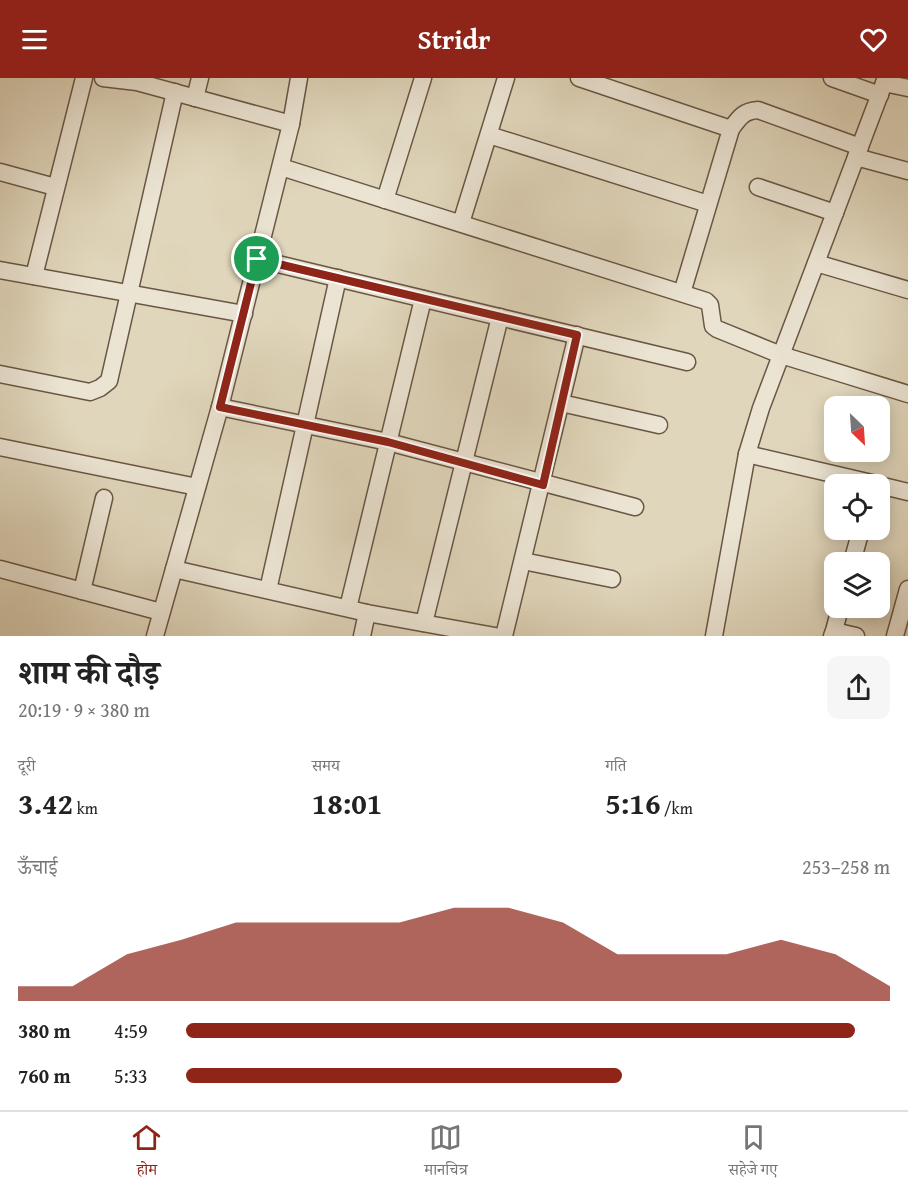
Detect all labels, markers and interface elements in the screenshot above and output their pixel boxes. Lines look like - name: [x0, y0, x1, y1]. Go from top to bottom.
- text: Stridr: [417, 19, 491, 59]
- icon: menu: [18, 23, 51, 56]
- icon: heart: [857, 23, 890, 56]
- pin: [231, 233, 282, 284]
- icon: arrive: [240, 242, 273, 275]
- north arrow: [824, 396, 890, 462]
- map controls: [824, 396, 890, 618]
- button: locate: [824, 474, 890, 540]
- button: layers: [824, 552, 890, 618]
- text: शाम की दौड़: [18, 648, 160, 696]
- button: share: [827, 656, 890, 719]
- text: 20:19 · 9 × 380 m: [18, 695, 150, 724]
- text: दूरी: [18, 753, 35, 777]
- text: समय: [312, 753, 340, 777]
- text: गति: [605, 753, 626, 777]
- text: 3.42: [18, 781, 73, 825]
- text: 18:01: [312, 781, 382, 825]
- text: 5:16: [605, 781, 660, 825]
- text: km: [73, 796, 98, 820]
- text: /km: [660, 796, 693, 820]
- text: ऊँचाई: [18, 852, 57, 881]
- text: 253–258 m: [802, 852, 890, 881]
- text: 380 m: [18, 1016, 71, 1045]
- text: 4:59: [114, 1016, 148, 1045]
- text: 760 m: [18, 1061, 71, 1090]
- text: 5:33: [114, 1061, 148, 1090]
- tab: होम: [130, 1121, 163, 1185]
- tab: मानचित्र: [424, 1121, 468, 1185]
- tab: सहेजे गए: [729, 1121, 778, 1185]

